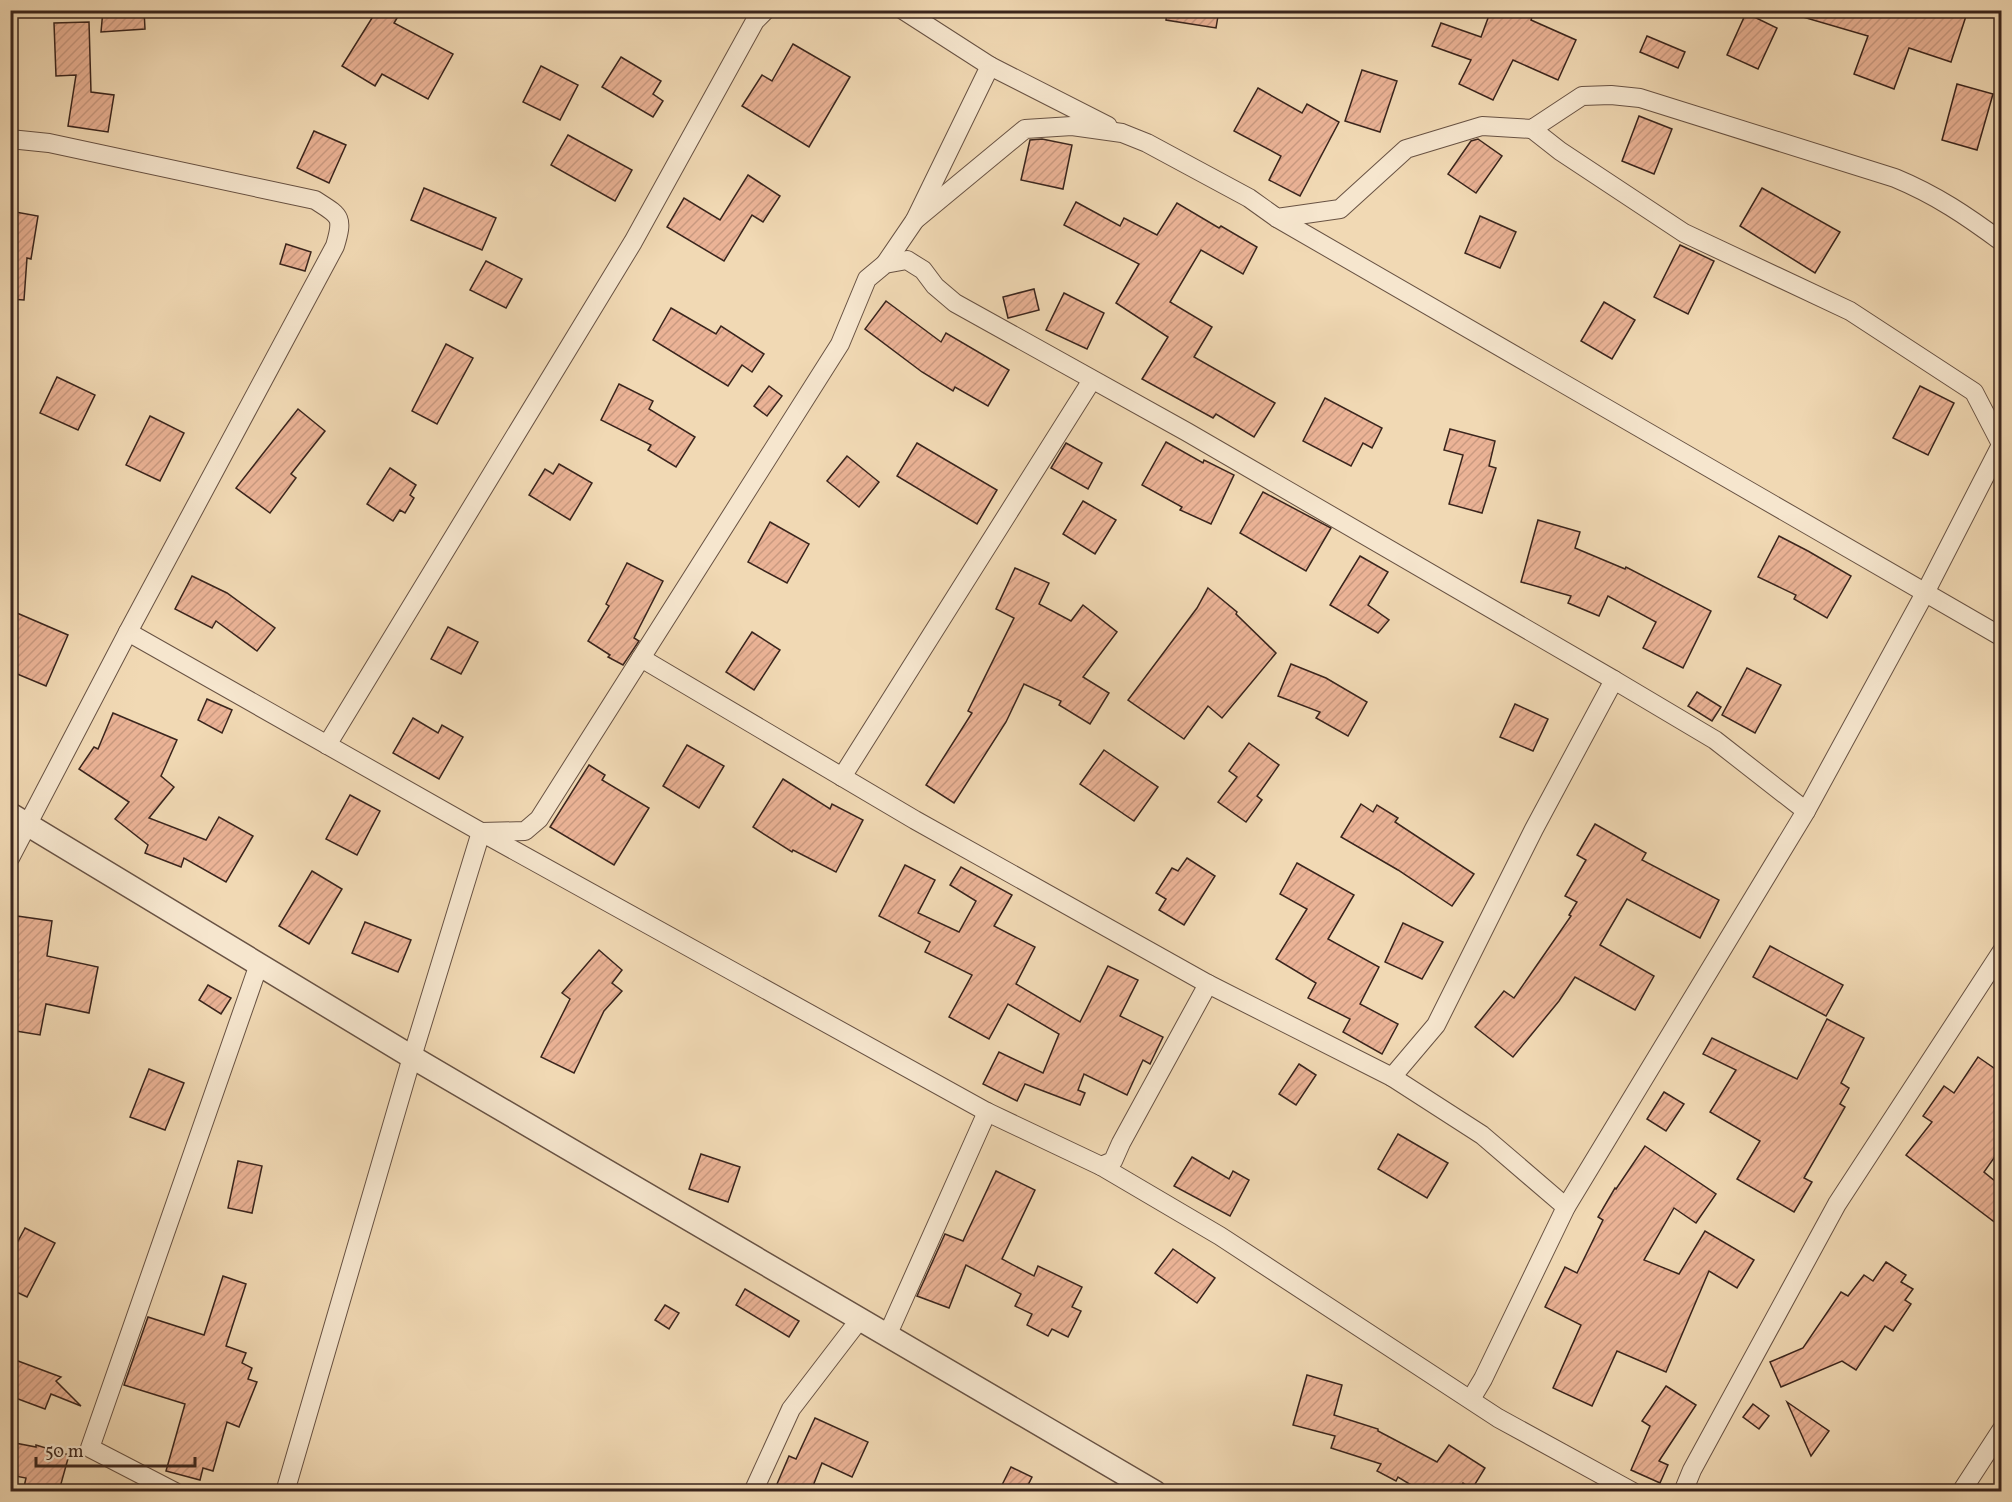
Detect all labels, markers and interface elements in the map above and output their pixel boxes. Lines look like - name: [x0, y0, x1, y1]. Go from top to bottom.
- scale bar: [36, 1430, 195, 1468]
- text: 50 m: [45, 1440, 84, 1465]

